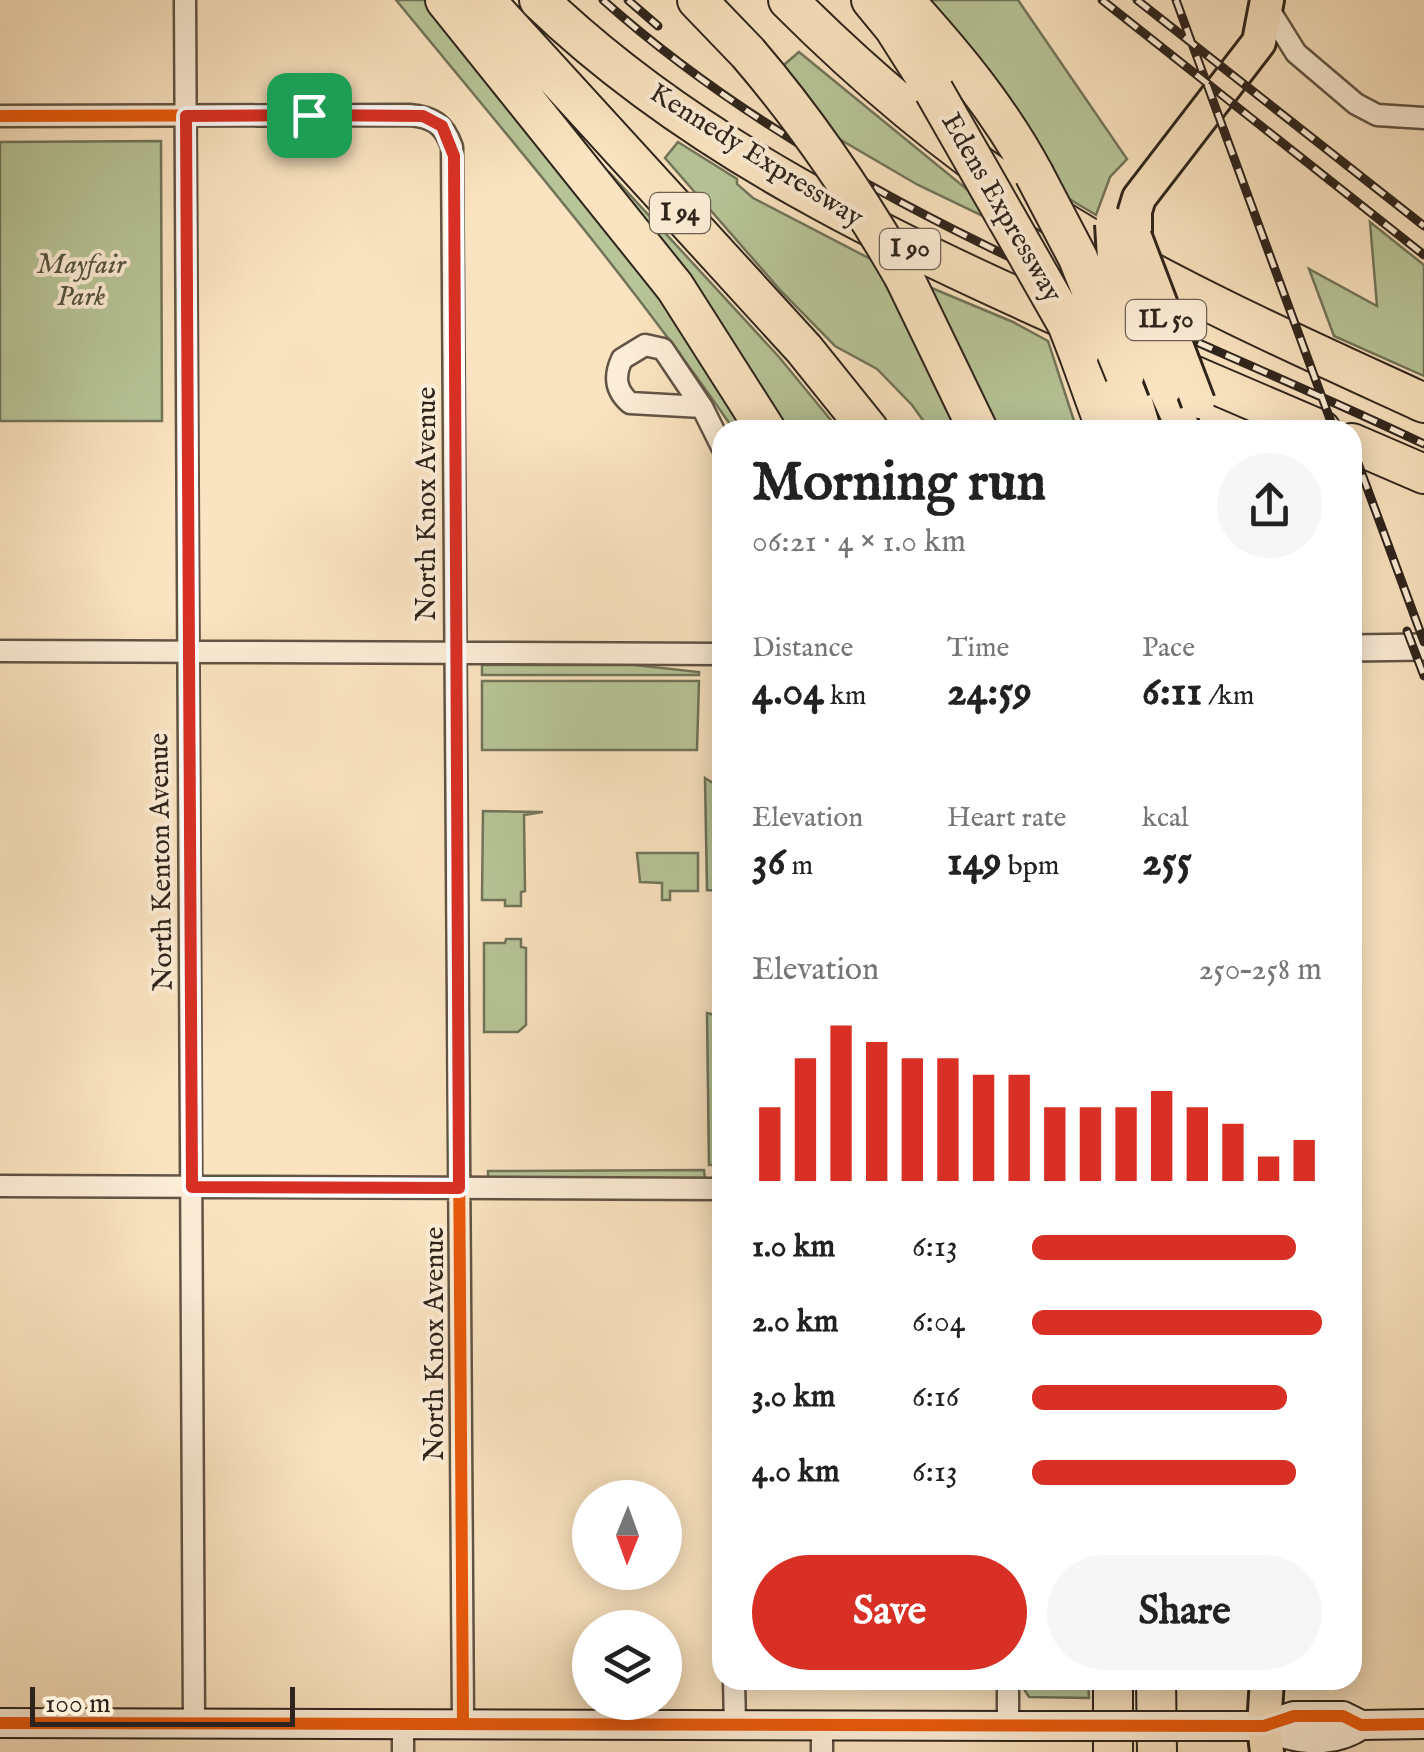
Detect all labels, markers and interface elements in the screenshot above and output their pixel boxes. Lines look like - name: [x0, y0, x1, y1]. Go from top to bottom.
- pin: [267, 73, 352, 158]
- street label: Kennedy Expressway: [643, 76, 870, 236]
- icon: arrive: [282, 88, 337, 143]
- street label: Edens Expressway: [933, 107, 1070, 309]
- road number: I 94: [650, 193, 710, 233]
- road number: I 90: [880, 229, 940, 269]
- park label: Mayfair Park: [36, 248, 127, 315]
- road number: IL 50: [1126, 300, 1206, 340]
- street label: North Knox Avenue: [410, 387, 445, 621]
- text: Morning run: [752, 449, 1046, 519]
- button: share: [1217, 453, 1322, 558]
- text: 06:21 · 4 × 1.0 km: [752, 522, 966, 563]
- text: Distance: [752, 631, 853, 666]
- text: Time: [947, 631, 1009, 666]
- text: Pace: [1142, 631, 1195, 666]
- text: 4.04: [752, 666, 824, 719]
- text: 24:59: [947, 666, 1032, 719]
- text: 6:11: [1142, 666, 1202, 719]
- text: km: [824, 679, 867, 714]
- text: /km: [1202, 679, 1254, 714]
- street label: North Kenton Avenue: [142, 732, 182, 991]
- text: Elevation: [752, 801, 863, 836]
- text: Heart rate: [947, 801, 1066, 836]
- text: kcal: [1142, 801, 1189, 836]
- text: 36: [752, 836, 785, 889]
- text: 149: [947, 836, 1002, 889]
- text: 255: [1142, 836, 1192, 889]
- text: m: [785, 849, 813, 884]
- text: bpm: [1002, 849, 1059, 884]
- text: Elevation: [752, 950, 879, 991]
- text: 250–258 m: [1198, 950, 1322, 991]
- street label: North Knox Avenue: [418, 1227, 453, 1461]
- text: 1.0 km: [752, 1227, 835, 1268]
- text: 6:13: [912, 1227, 958, 1268]
- text: 2.0 km: [752, 1302, 838, 1343]
- text: 6:04: [912, 1302, 965, 1343]
- text: 3.0 km: [752, 1377, 835, 1418]
- text: 6:16: [912, 1377, 959, 1418]
- text: 4.0 km: [752, 1452, 840, 1493]
- text: 6:13: [912, 1452, 958, 1493]
- north arrow: [572, 1480, 682, 1590]
- map controls: [572, 1480, 682, 1720]
- button: Save: [752, 1555, 1027, 1670]
- button: Share: [1047, 1555, 1322, 1670]
- button: layers: [572, 1610, 682, 1720]
- scale bar: [30, 1682, 295, 1726]
- text: 100 m: [45, 1687, 111, 1722]

